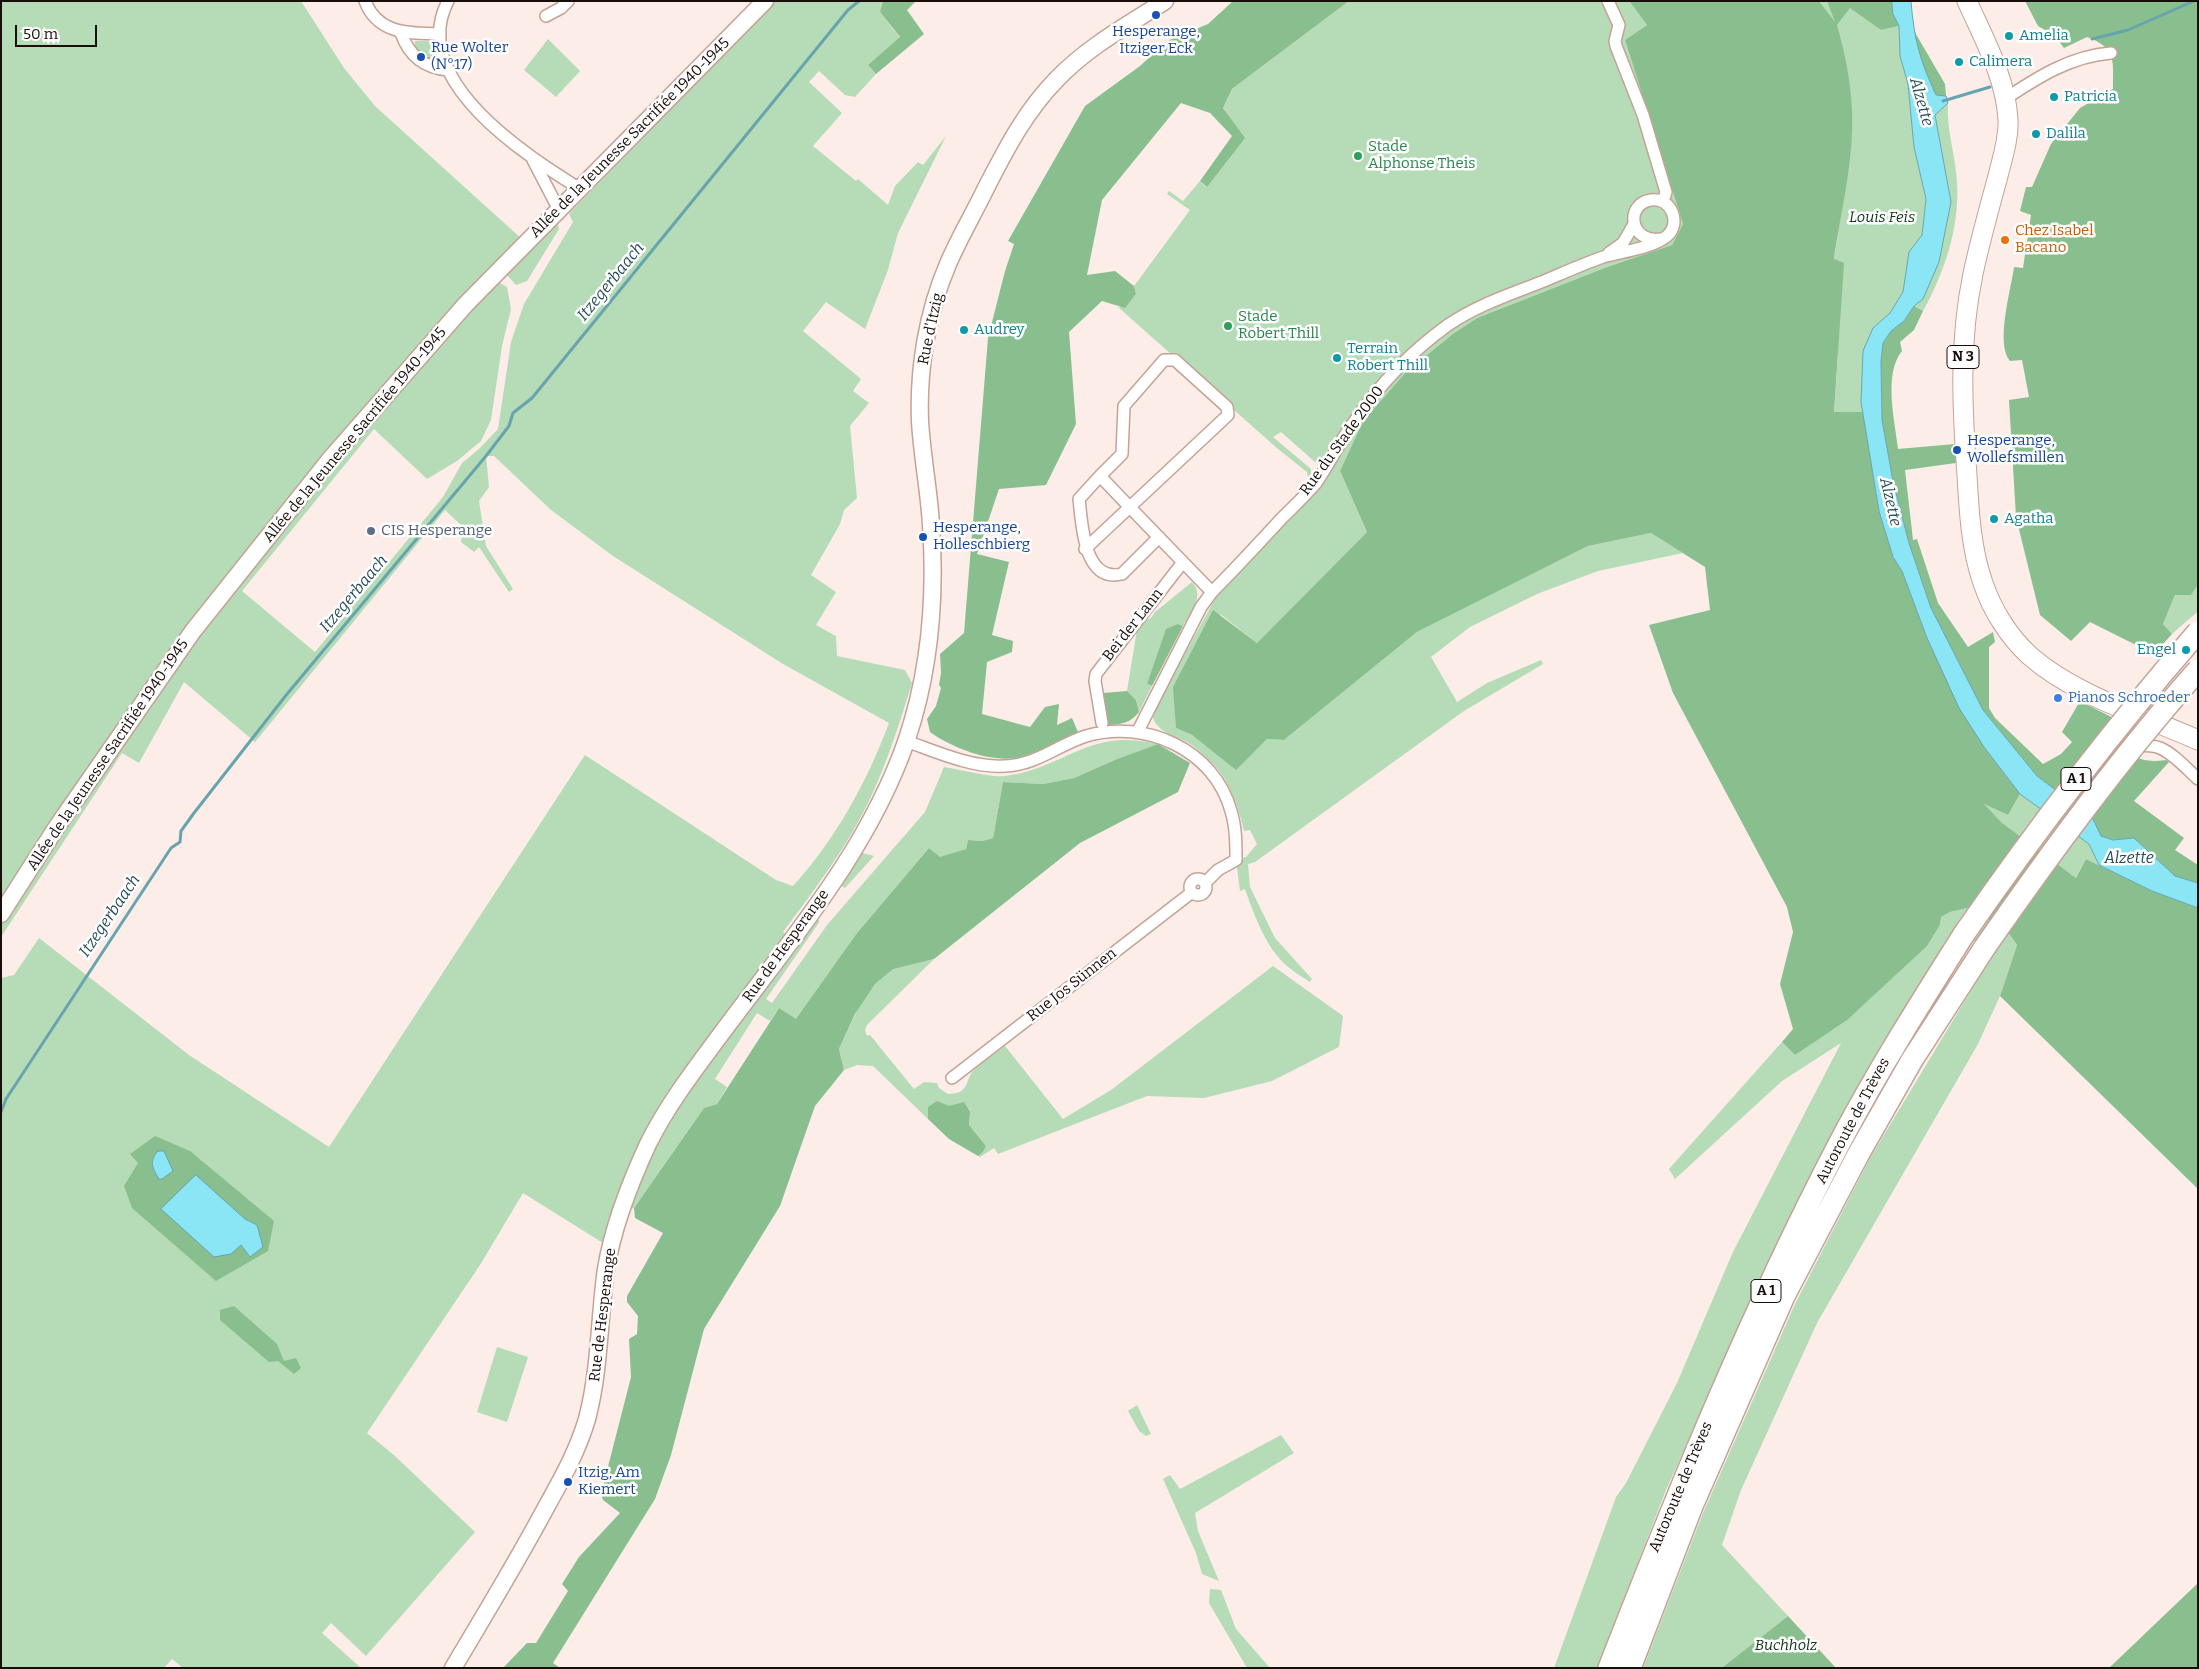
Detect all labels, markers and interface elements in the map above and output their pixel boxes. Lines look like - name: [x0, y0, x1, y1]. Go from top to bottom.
- marker: Hesperange, Itziger Eck: [1150, 9, 1162, 21]
- scale bar: [18, 15, 100, 47]
- place label: Hesperange, Itziger Eck: [1112, 23, 1200, 58]
- text: 50 m: [23, 25, 58, 43]
- place label: Amelia: [2019, 27, 2069, 45]
- marker: Amelia: [2003, 30, 2015, 42]
- street label: Allée de la Jeunesse Sacrifiée 1940-1945: [526, 34, 734, 242]
- place label: Rue Wolter (N°17): [431, 39, 508, 74]
- marker: Rue Wolter (N°17): [415, 51, 427, 63]
- place label: Calimera: [1969, 53, 2032, 71]
- marker: Calimera: [1953, 56, 1965, 68]
- water label: Alzette: [1905, 76, 1937, 128]
- place label: Patricia: [2064, 88, 2117, 106]
- marker: Patricia: [2048, 91, 2060, 103]
- place label: Dalila: [2046, 125, 2086, 143]
- marker: Dalila: [2030, 128, 2042, 140]
- place label: Stade Alphonse Theis: [1368, 138, 1475, 173]
- marker: Stade Alphonse Theis: [1352, 150, 1364, 162]
- park label: Louis Feis: [1849, 209, 1915, 227]
- place label: Chez Isabel Bacano: [2015, 222, 2094, 257]
- marker: Chez Isabel Bacano: [1999, 234, 2011, 246]
- water label: Itzegerbaach: [574, 239, 648, 325]
- street label: Rue d'Itzig: [915, 291, 947, 367]
- place label: Stade Robert Thill: [1238, 308, 1319, 343]
- marker: Stade Robert Thill: [1222, 320, 1234, 332]
- place label: Audrey: [974, 321, 1024, 339]
- street label: Allée de la Jeunesse Sacrifiée 1940-1945: [260, 324, 450, 546]
- marker: Audrey: [958, 324, 970, 336]
- place label: Terrain Robert Thill: [1347, 340, 1428, 375]
- road number: N 3: [1947, 346, 1979, 368]
- marker: Terrain Robert Thill: [1331, 352, 1343, 364]
- street label: Rue du Stade 2000: [1296, 383, 1388, 499]
- place label: Hesperange, Wollefsmillen: [1967, 432, 2064, 467]
- marker: Hesperange, Wollefsmillen: [1951, 444, 1963, 456]
- water label: Alzette: [1875, 476, 1905, 528]
- place label: Agatha: [2004, 510, 2053, 528]
- marker: Agatha: [1988, 513, 2000, 525]
- place label: Hesperange, Holleschbierg: [933, 519, 1030, 554]
- place label: CIS Hesperange: [381, 522, 492, 540]
- marker: CIS Hesperange: [365, 525, 377, 537]
- marker: Hesperange, Holleschbierg: [917, 531, 929, 543]
- water label: Itzegerbaach: [316, 551, 392, 637]
- street label: Bei der Lann: [1099, 585, 1167, 665]
- street label: Allée de la Jeunesse Sacrifiée 1940-1945: [24, 636, 192, 874]
- place label: Engel: [2137, 641, 2176, 659]
- marker: Engel: [2180, 644, 2192, 656]
- place label: Pianos Schroeder: [2068, 689, 2190, 707]
- marker: Pianos Schroeder: [2052, 692, 2064, 704]
- road number: A 1: [2061, 768, 2091, 791]
- water label: Alzette: [2104, 849, 2154, 869]
- water label: Itzegerbaach: [75, 871, 145, 961]
- street label: Rue de Hesperange: [739, 886, 833, 1006]
- street label: Rue Jos Sünnen: [1024, 945, 1120, 1025]
- street label: Autoroute de Trèves: [1812, 1055, 1894, 1187]
- street label: Rue de Hesperange: [586, 1247, 620, 1383]
- road number: A 1: [1751, 1280, 1781, 1302]
- street label: Autoroute de Trèves: [1645, 1419, 1717, 1555]
- place label: Itzig, Am Kiemert: [578, 1464, 640, 1499]
- marker: Itzig, Am Kiemert: [562, 1476, 574, 1488]
- park label: Buchholz: [1755, 1637, 1817, 1655]

